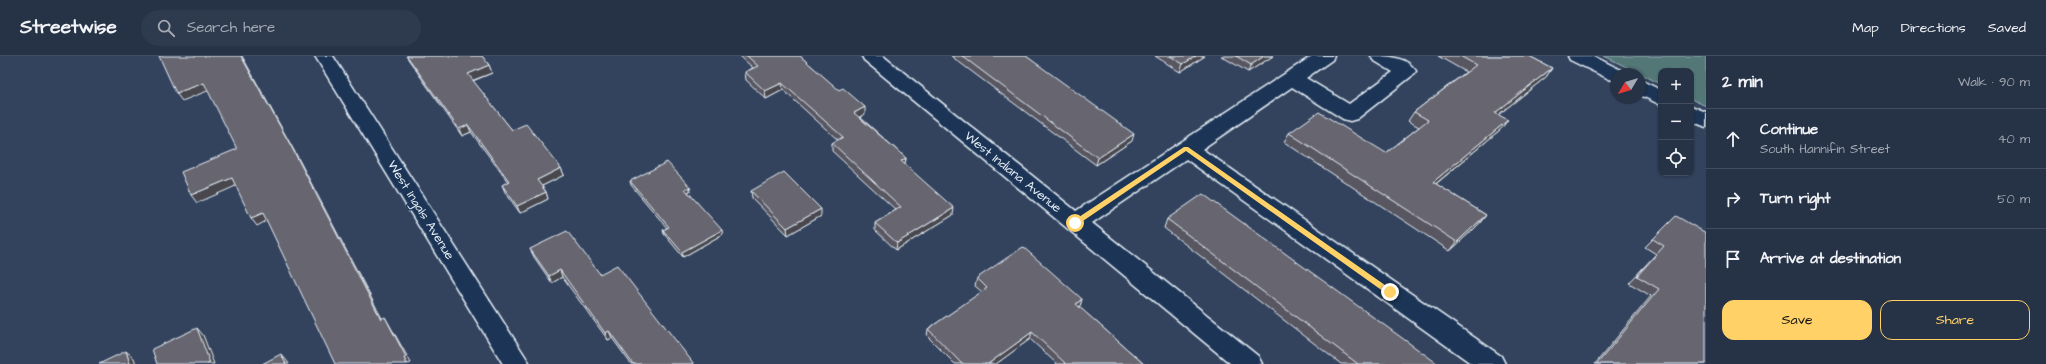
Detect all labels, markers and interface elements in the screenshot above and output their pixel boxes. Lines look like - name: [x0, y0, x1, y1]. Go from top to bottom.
- search box: [141, 10, 421, 46]
- text: Streetwise: [20, 14, 117, 41]
- icon: search: [155, 17, 177, 39]
- text: Search here: [187, 17, 275, 38]
- text: Map: [1852, 18, 1879, 38]
- text: Directions: [1901, 18, 1966, 38]
- text: Saved: [1988, 18, 2026, 38]
- north arrow: [1610, 68, 1646, 104]
- map controls: [1658, 68, 1694, 176]
- button: +: [1658, 68, 1694, 104]
- text: 2 min: [1722, 70, 1763, 94]
- text: Walk · 90 m: [1958, 73, 2030, 91]
- button: −: [1658, 104, 1694, 140]
- text: Continue: [1760, 119, 1818, 140]
- street label: West Indiana Avenue: [961, 127, 1065, 217]
- icon: ahead: [1722, 128, 1744, 150]
- text: 40 m: [1998, 130, 2030, 148]
- button: locate: [1658, 140, 1694, 176]
- text: South Hannifin Street: [1760, 140, 1890, 158]
- street label: West Ingals Avenue: [382, 157, 459, 264]
- icon: right: [1722, 188, 1744, 210]
- text: Turn right: [1760, 188, 1831, 209]
- text: 50 m: [1997, 190, 2030, 208]
- route start: [1066, 214, 1084, 232]
- icon: arrive: [1722, 248, 1744, 270]
- text: Arrive at destination: [1760, 248, 1901, 269]
- route end: [1381, 283, 1399, 301]
- button: Save: [1722, 300, 1872, 340]
- button: Share: [1880, 300, 2030, 340]

